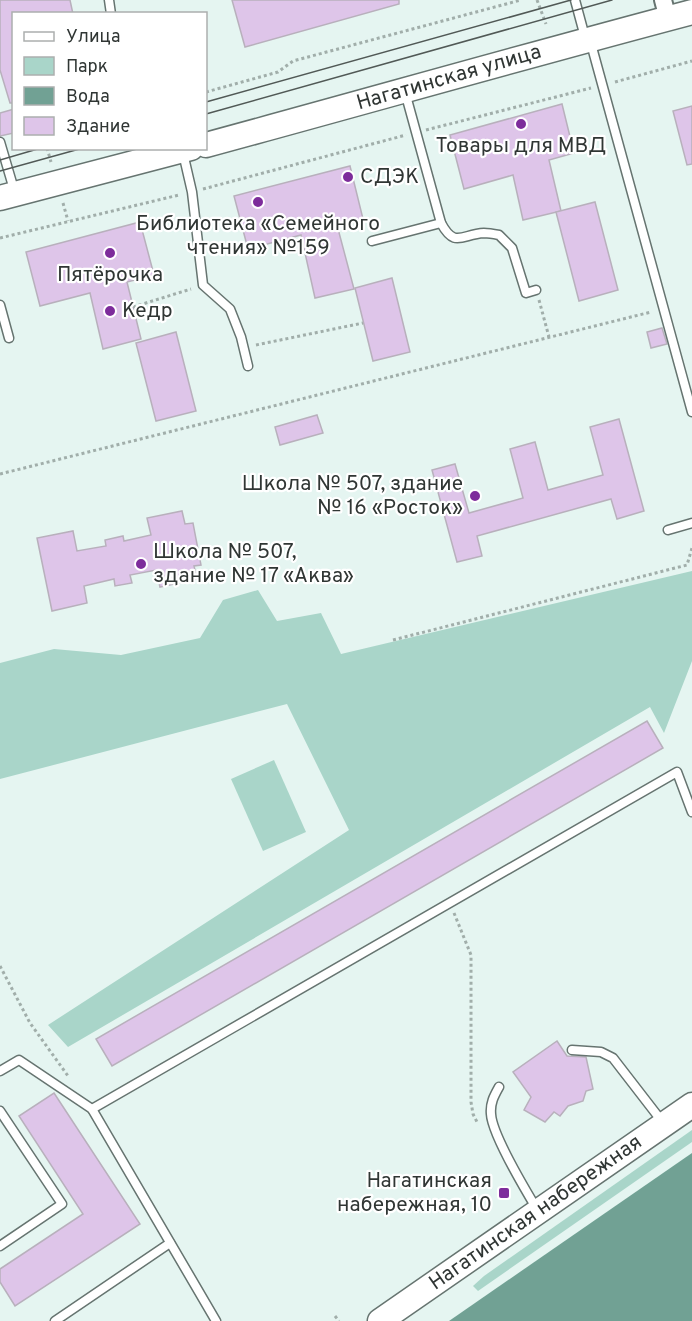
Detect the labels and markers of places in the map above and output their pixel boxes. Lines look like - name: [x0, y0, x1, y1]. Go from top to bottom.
- marker: Товары для МВД: [514, 117, 528, 131]
- place label: Товары для МВД: [436, 133, 606, 160]
- place label: СДЭК: [360, 164, 419, 191]
- marker: СДЭК: [341, 170, 355, 184]
- marker: Библиотека «Семейного чтения» №159: [251, 195, 265, 209]
- place label: Библиотека «Семейного чтения» №159: [136, 211, 380, 262]
- marker: Пятёрочка: [103, 246, 117, 260]
- place label: Пятёрочка: [57, 262, 163, 289]
- place label: Кедр: [122, 298, 173, 325]
- marker: Кедр: [103, 304, 117, 318]
- place label: Школа № 507, здание № 16 «Росток»: [242, 471, 463, 522]
- marker: Школа № 507, здание № 16 «Росток»: [468, 489, 482, 503]
- place label: Школа № 507, здание № 17 «Аква»: [153, 539, 354, 590]
- marker: Школа № 507, здание № 17 «Аква»: [134, 557, 148, 571]
- place label: Нагатинская набережная, 10: [337, 1168, 492, 1219]
- marker: Нагатинская набережная, 10: [497, 1186, 511, 1200]

